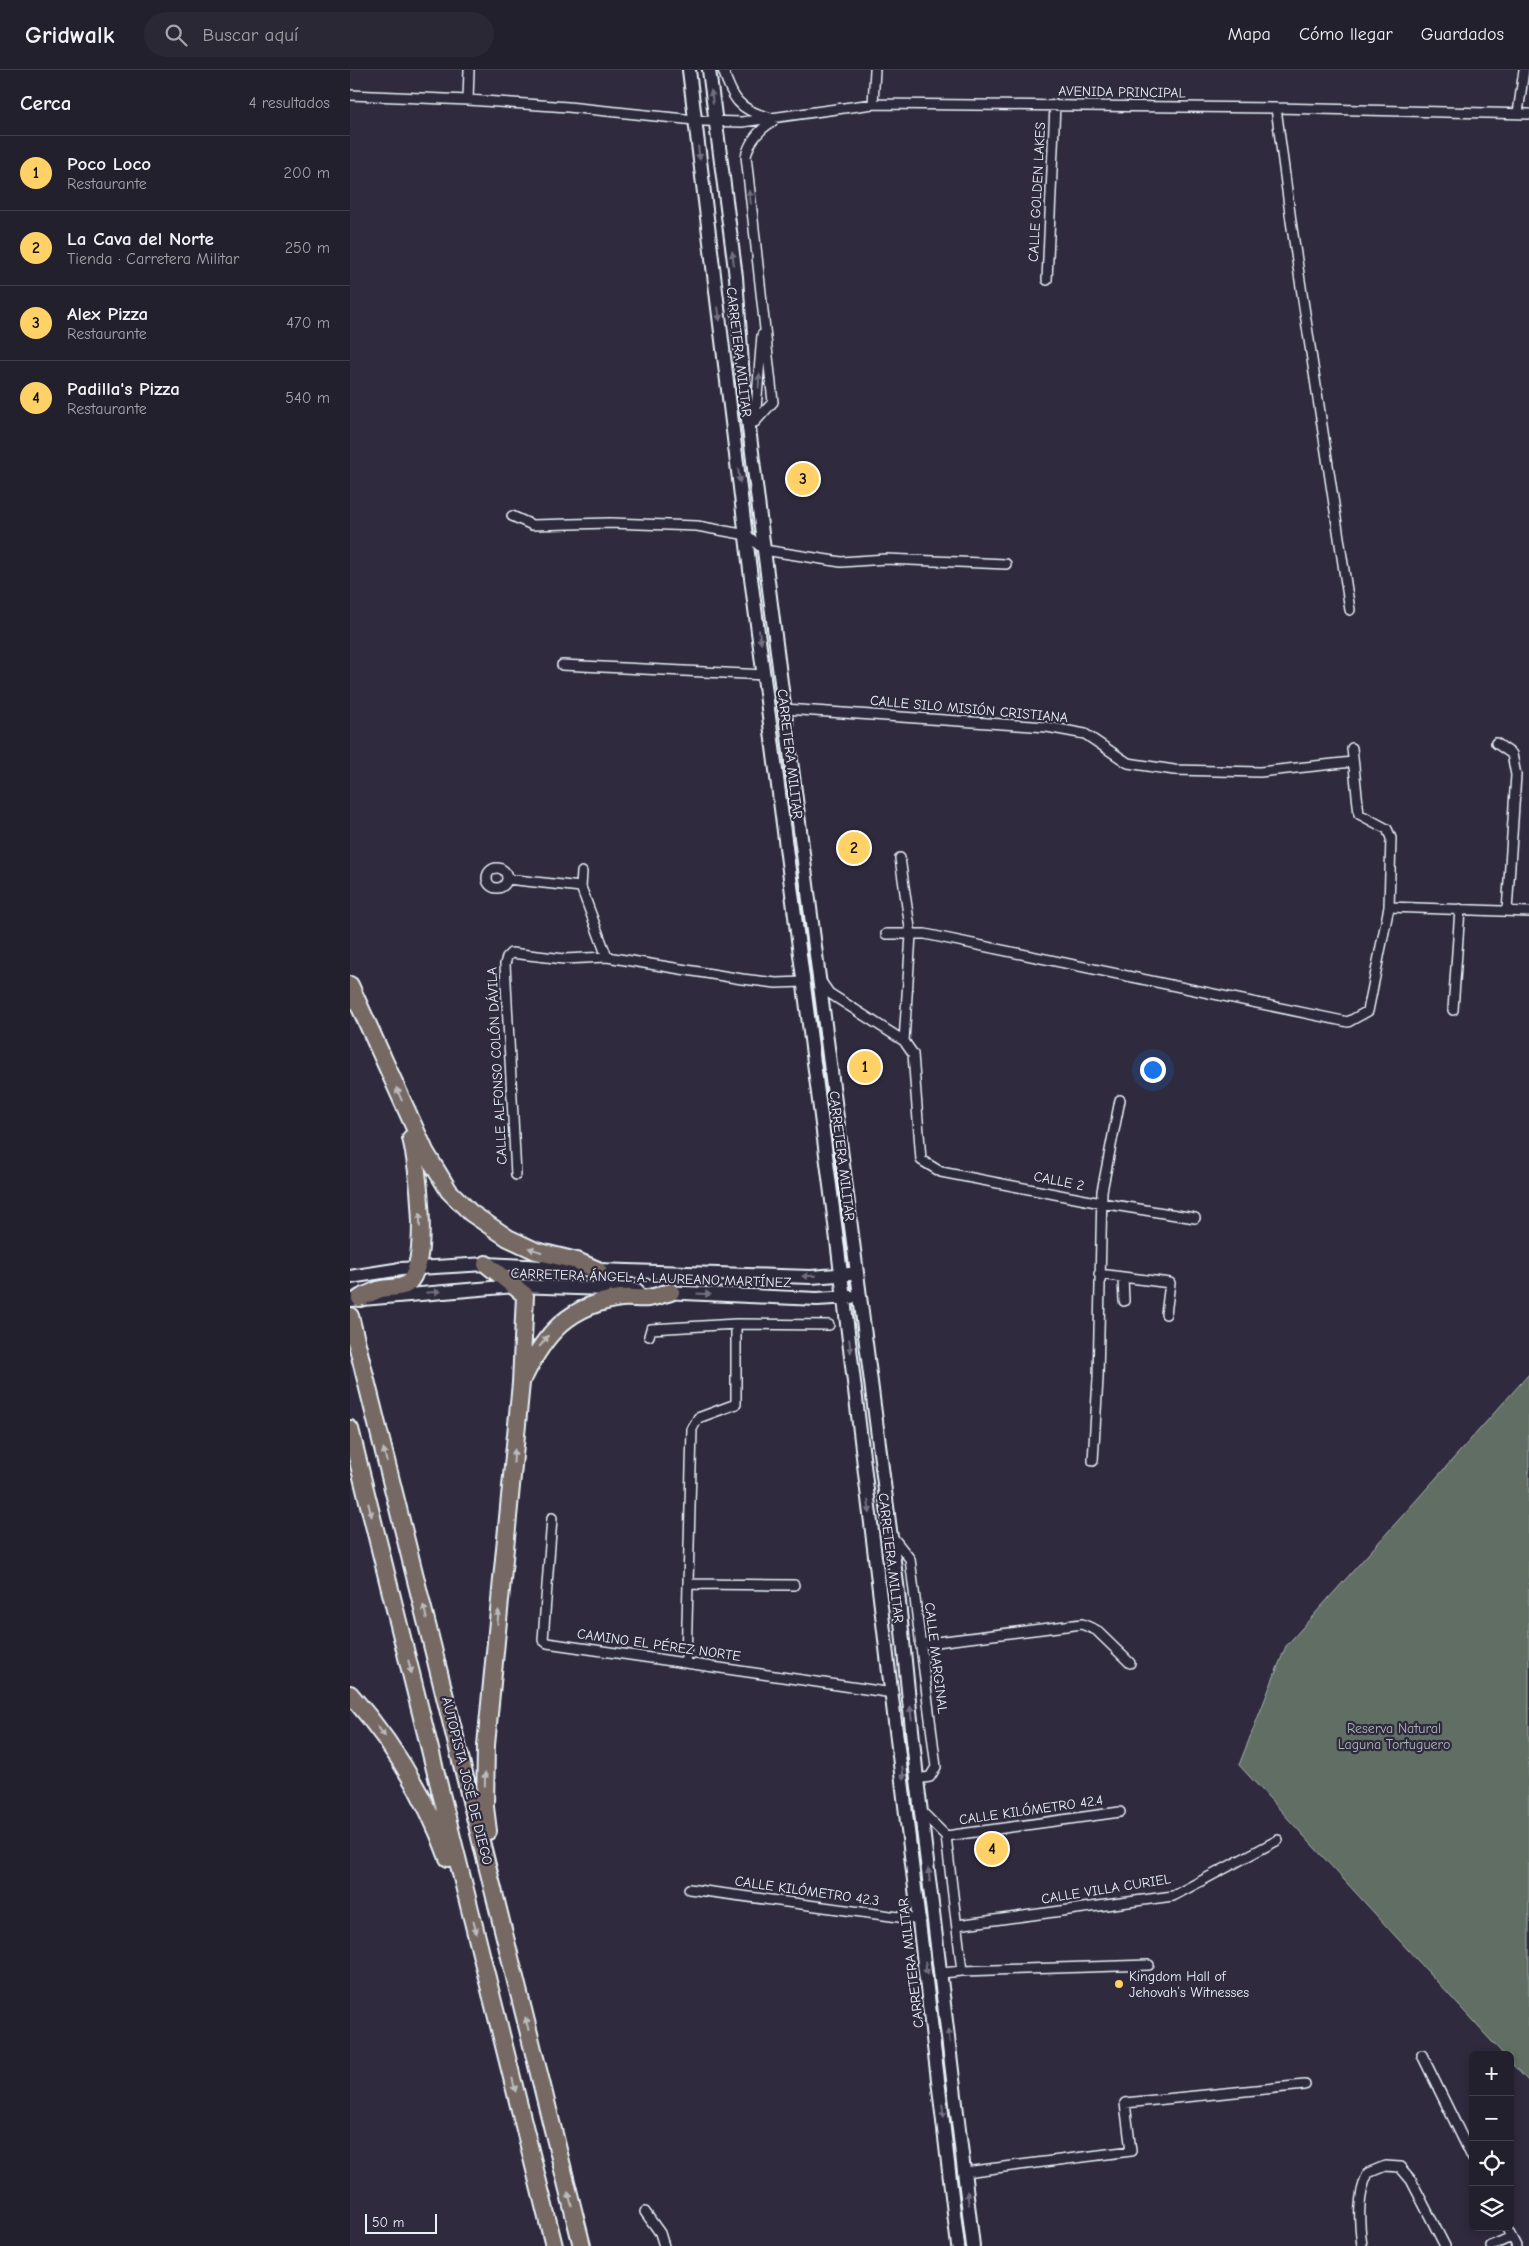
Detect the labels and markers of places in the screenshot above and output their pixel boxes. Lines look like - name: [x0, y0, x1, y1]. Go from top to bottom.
- pin: 3: [787, 460, 819, 498]
- pin: 2: [838, 829, 870, 867]
- pin: 1: [849, 1048, 881, 1086]
- pin: 4: [976, 1830, 1008, 1868]
- place label: Kingdom Hall of Jehovah’s Witnesses: [1129, 1968, 1249, 2001]
- marker: Kingdom Hall of Jehovah’s Witnesses: [1113, 1978, 1125, 1990]

